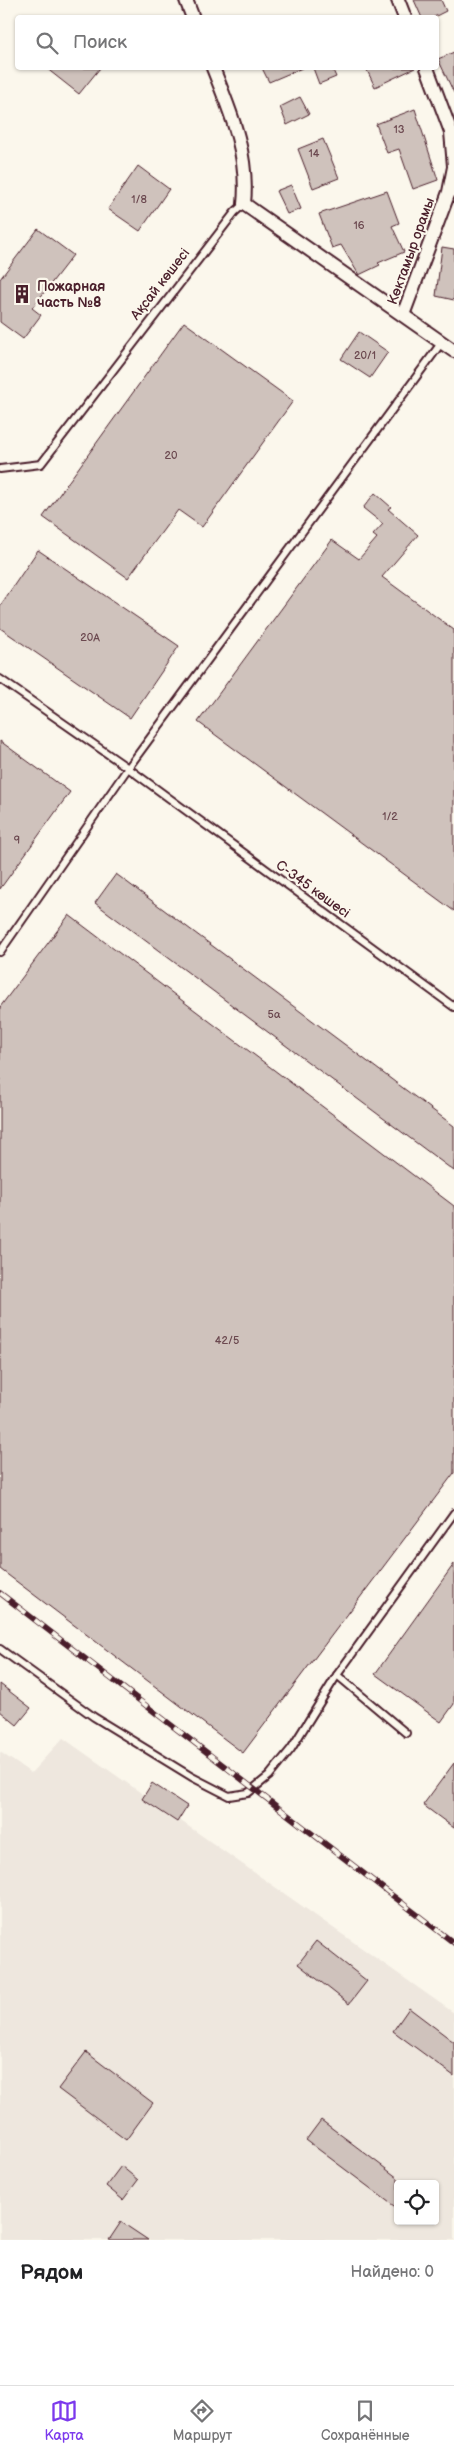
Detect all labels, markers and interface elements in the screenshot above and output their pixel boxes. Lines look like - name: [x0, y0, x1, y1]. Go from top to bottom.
- search box: [15, 15, 439, 70]
- icon: search: [33, 29, 61, 57]
- text: Поиск: [73, 31, 127, 54]
- house number: 13: [393, 123, 405, 136]
- house number: 14: [309, 147, 320, 160]
- house number: 1/8: [131, 193, 147, 206]
- street label: Көктамыр орамы: [384, 195, 438, 307]
- house number: 16: [354, 219, 365, 232]
- street label: Ақсай көшесі: [126, 245, 193, 324]
- place label: Пожарная часть №8: [37, 278, 105, 311]
- building icon: Пожарная часть №8: [11, 283, 33, 305]
- house number: 20/1: [354, 349, 376, 362]
- house number: 20: [165, 449, 178, 462]
- house number: 20А: [80, 631, 100, 644]
- house number: 1/2: [382, 810, 398, 823]
- house number: 9: [14, 834, 20, 847]
- street label: С-345 көшесі: [273, 856, 353, 922]
- house number: 5а: [268, 1008, 281, 1021]
- house number: 42/5: [215, 1334, 239, 1347]
- map controls: [394, 2180, 439, 2225]
- button: locate: [394, 2180, 439, 2225]
- text: Рядом: [20, 2260, 83, 2285]
- text: Найдено: 0: [351, 2263, 434, 2282]
- tab: Карта: [44, 2397, 84, 2444]
- tab: Маршрут: [173, 2397, 232, 2444]
- tab: Сохранённые: [321, 2397, 410, 2444]

